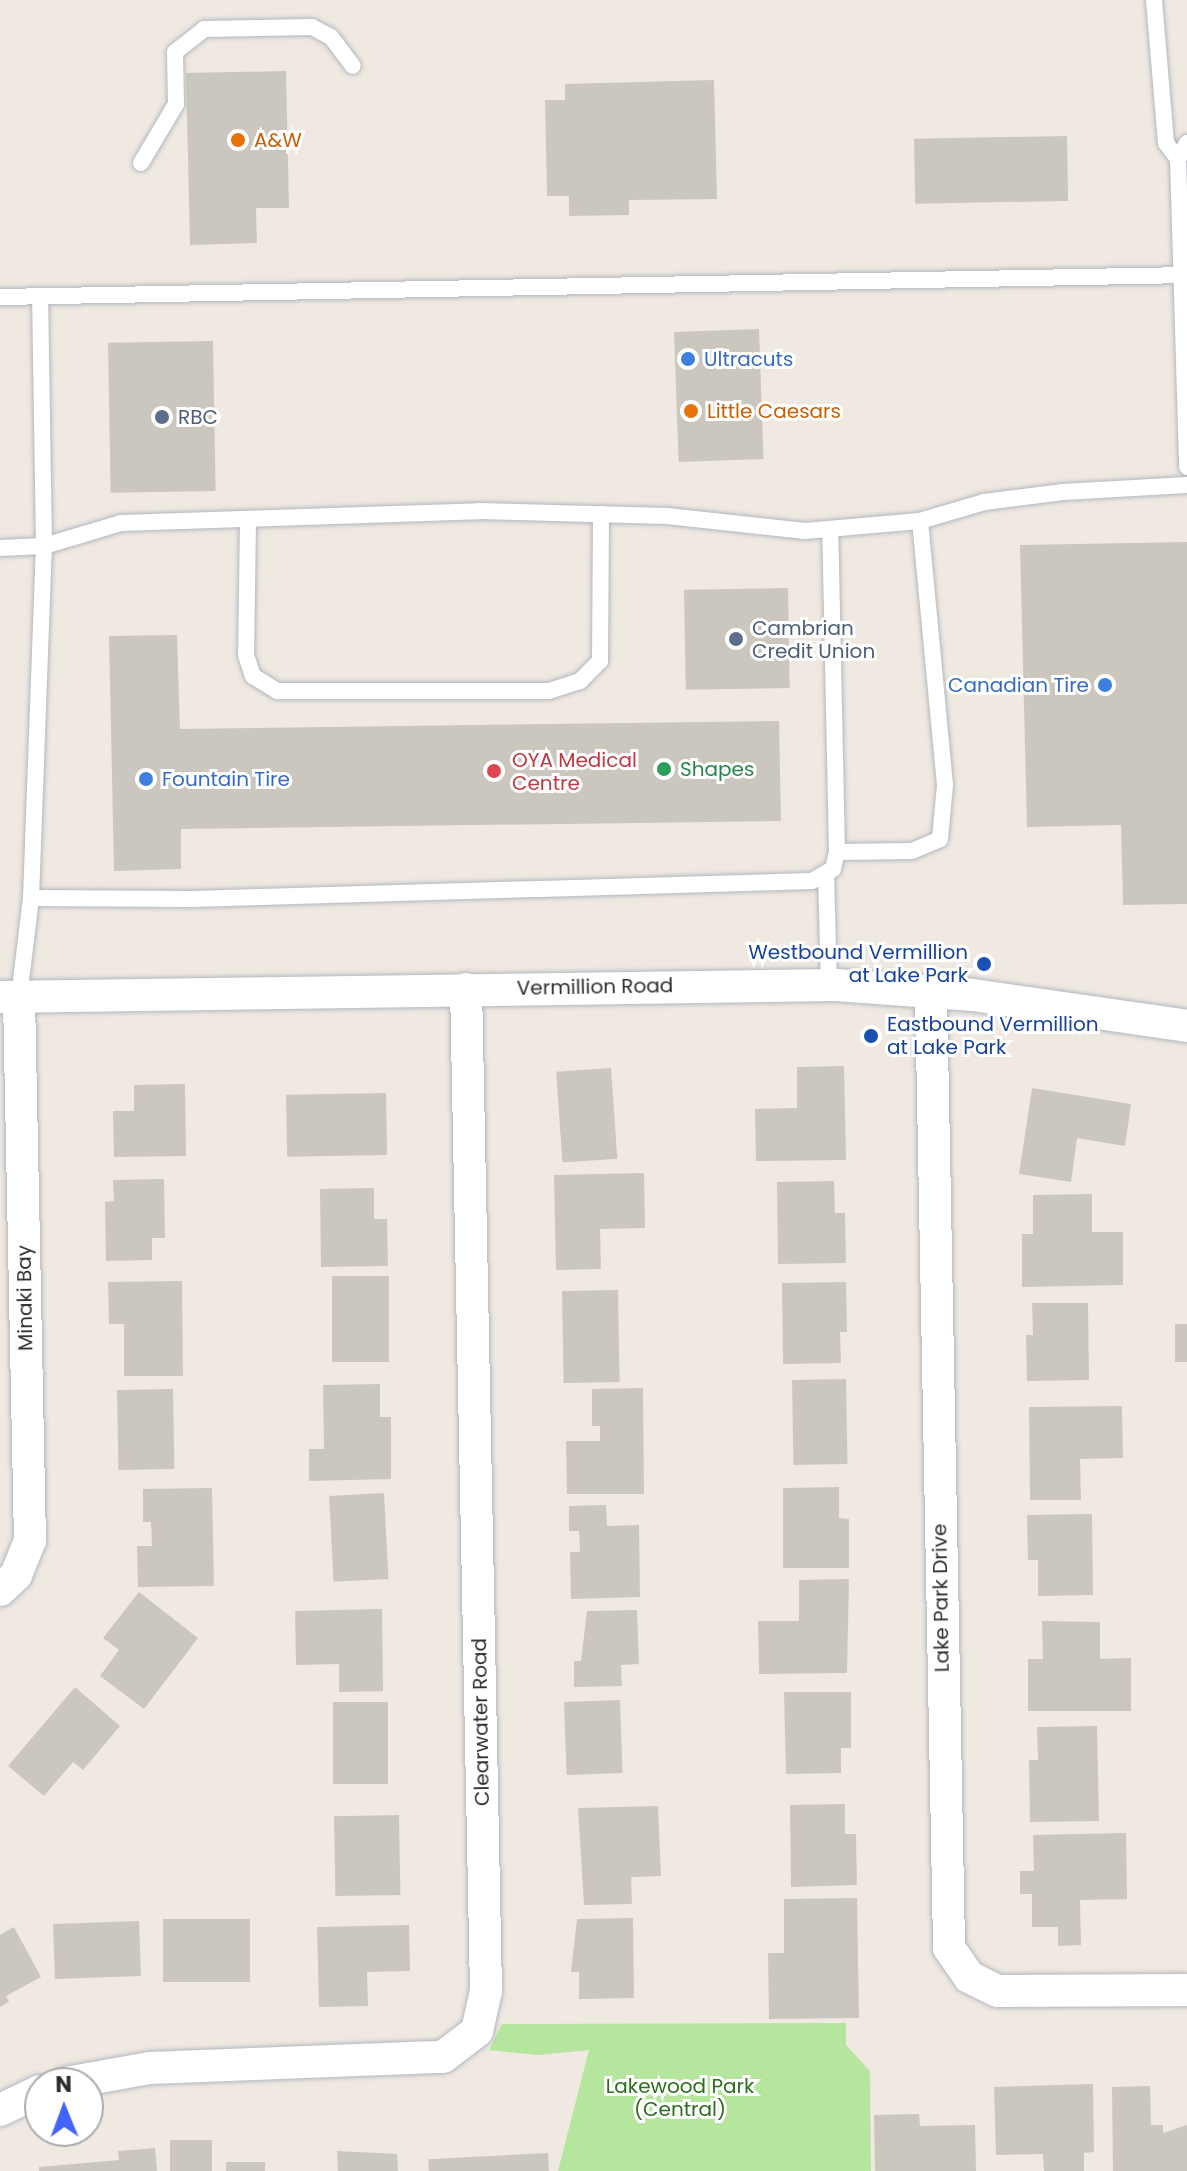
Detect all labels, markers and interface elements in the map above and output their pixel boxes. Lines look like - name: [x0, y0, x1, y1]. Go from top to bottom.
- place label: A&W: [254, 128, 302, 152]
- marker: A&W: [229, 131, 247, 149]
- place label: Ultracuts: [704, 347, 793, 371]
- marker: Ultracuts: [679, 350, 697, 368]
- place label: Little Caesars: [707, 399, 841, 423]
- marker: Little Caesars: [682, 402, 700, 420]
- place label: RBC: [178, 405, 218, 429]
- marker: RBC: [153, 408, 171, 426]
- place label: Cambrian Credit Union: [752, 616, 875, 663]
- marker: Cambrian Credit Union: [727, 630, 745, 648]
- place label: Canadian Tire: [948, 673, 1089, 697]
- marker: Canadian Tire: [1096, 676, 1114, 694]
- place label: OYA Medical Centre: [512, 748, 637, 795]
- place label: Shapes: [680, 757, 754, 781]
- marker: OYA Medical Centre: [483, 760, 505, 782]
- marker: Shapes: [655, 760, 673, 778]
- place label: Fountain Tire: [162, 767, 290, 791]
- marker: Fountain Tire: [137, 770, 155, 788]
- place label: Westbound Vermillion at Lake Park: [748, 940, 968, 987]
- marker: Westbound Vermillion at Lake Park: [975, 955, 993, 973]
- street label: Vermillion Road: [517, 974, 673, 1000]
- place label: Eastbound Vermillion at Lake Park: [887, 1012, 1099, 1059]
- marker: Eastbound Vermillion at Lake Park: [862, 1027, 880, 1045]
- street label: Minaki Bay: [12, 1245, 38, 1351]
- street label: Lake Park Drive: [928, 1524, 954, 1672]
- street label: Clearwater Road: [468, 1638, 494, 1806]
- north arrow: [24, 2067, 104, 2147]
- text: N: [55, 2069, 72, 2100]
- park label: Lakewood Park (Central): [606, 2074, 754, 2121]

